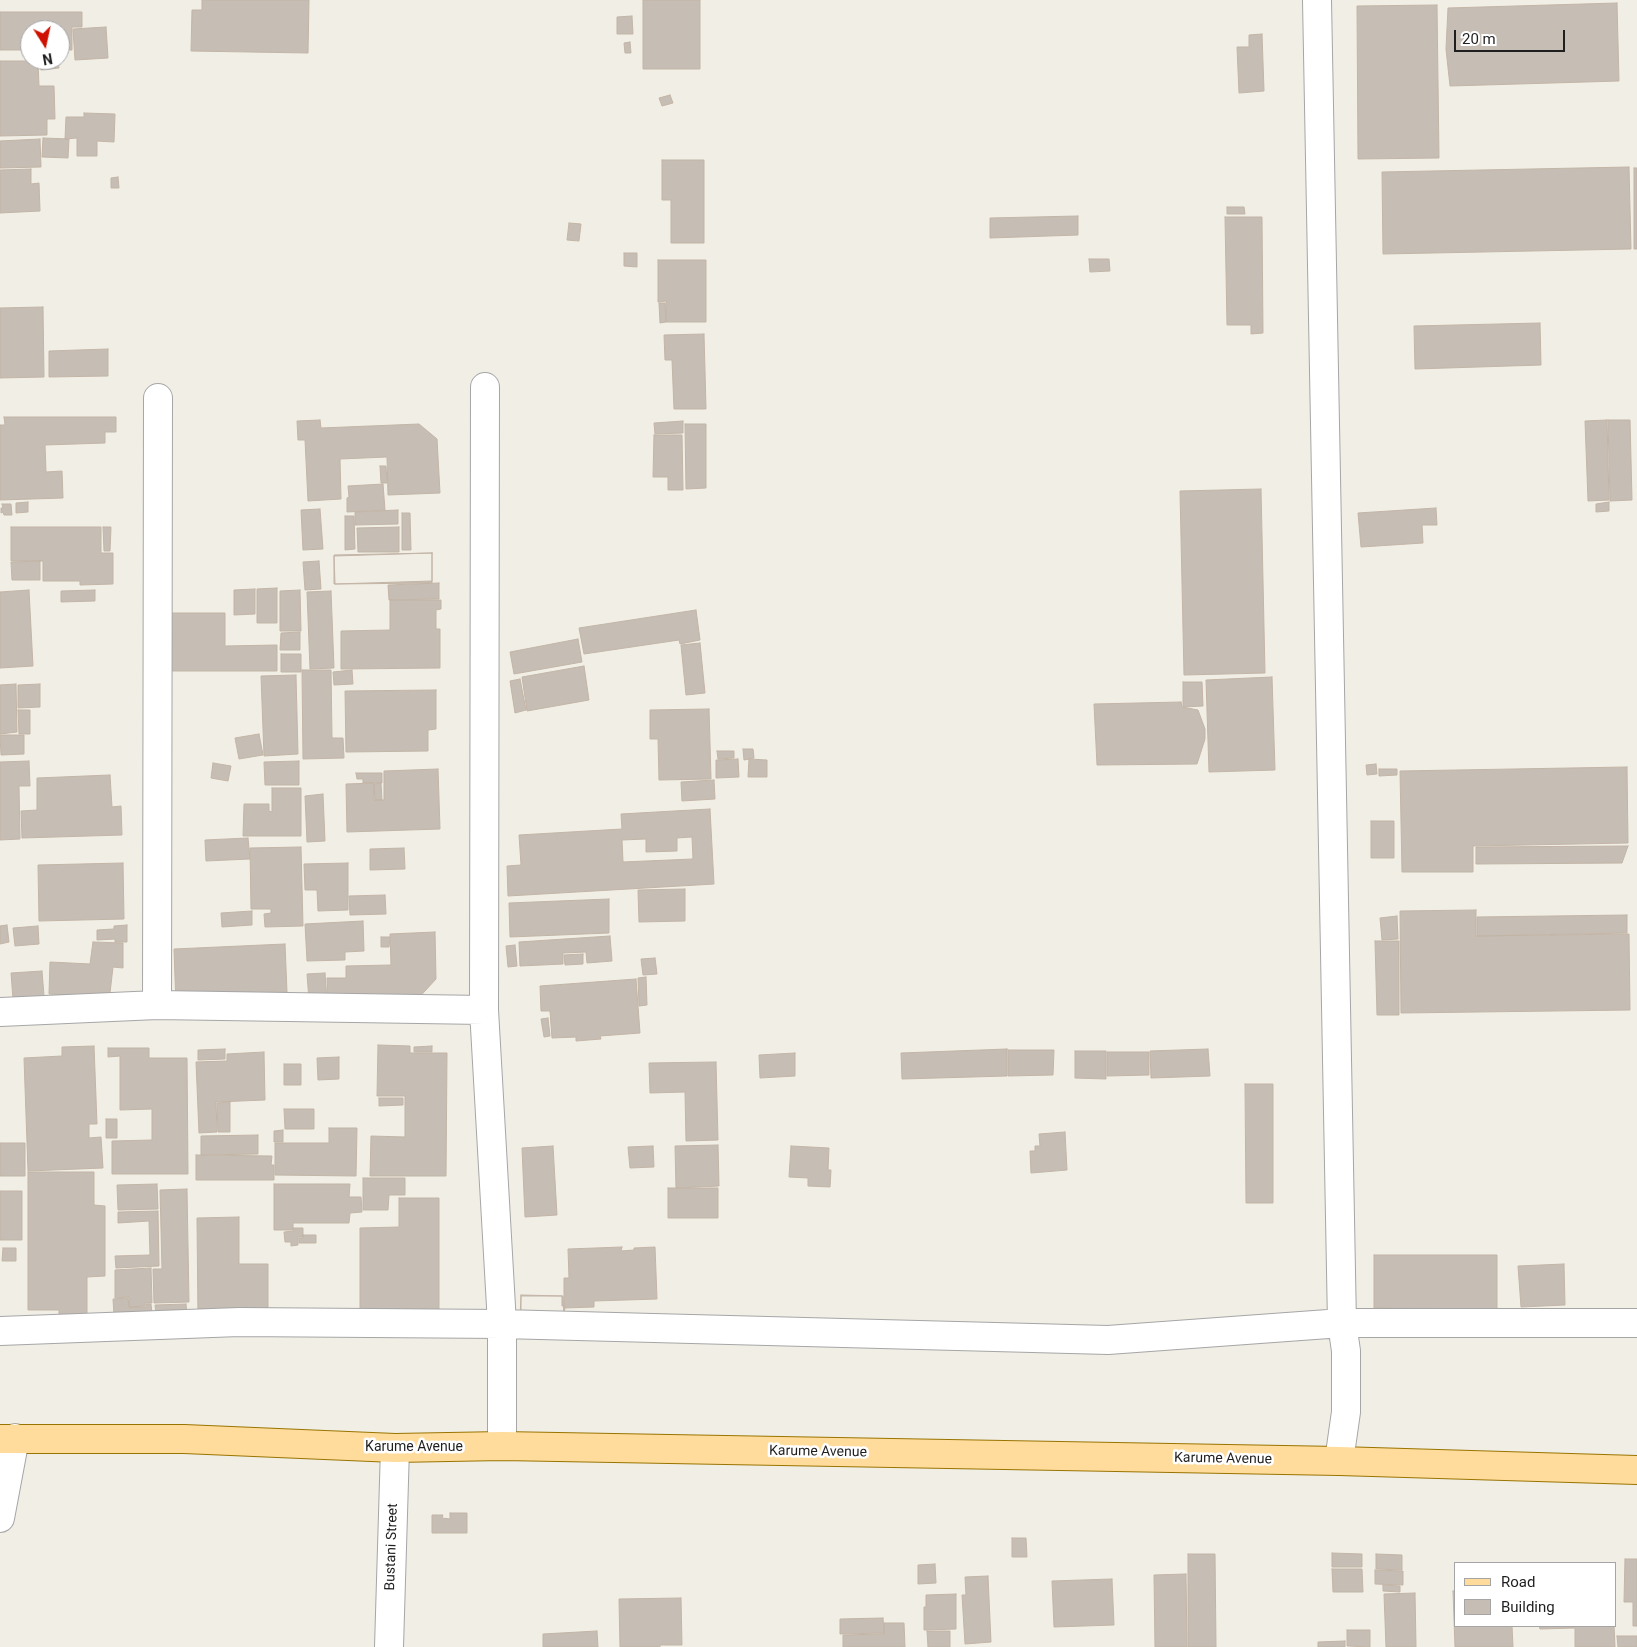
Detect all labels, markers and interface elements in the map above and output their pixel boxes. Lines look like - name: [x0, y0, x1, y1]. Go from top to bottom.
- north arrow: [20, 20, 70, 70]
- scale bar: [1457, 20, 1568, 52]
- text: 20 m: [1462, 30, 1496, 48]
- text: N: [41, 50, 54, 68]
- street label: Karume Avenue: [365, 1439, 463, 1455]
- street label: Karume Avenue: [769, 1443, 867, 1461]
- street label: Karume Avenue: [1174, 1450, 1272, 1468]
- street label: Bustani Street: [382, 1503, 402, 1591]
- legend: [1454, 1562, 1617, 1627]
- text: Road: [1501, 1573, 1535, 1591]
- text: Building: [1501, 1598, 1555, 1616]

